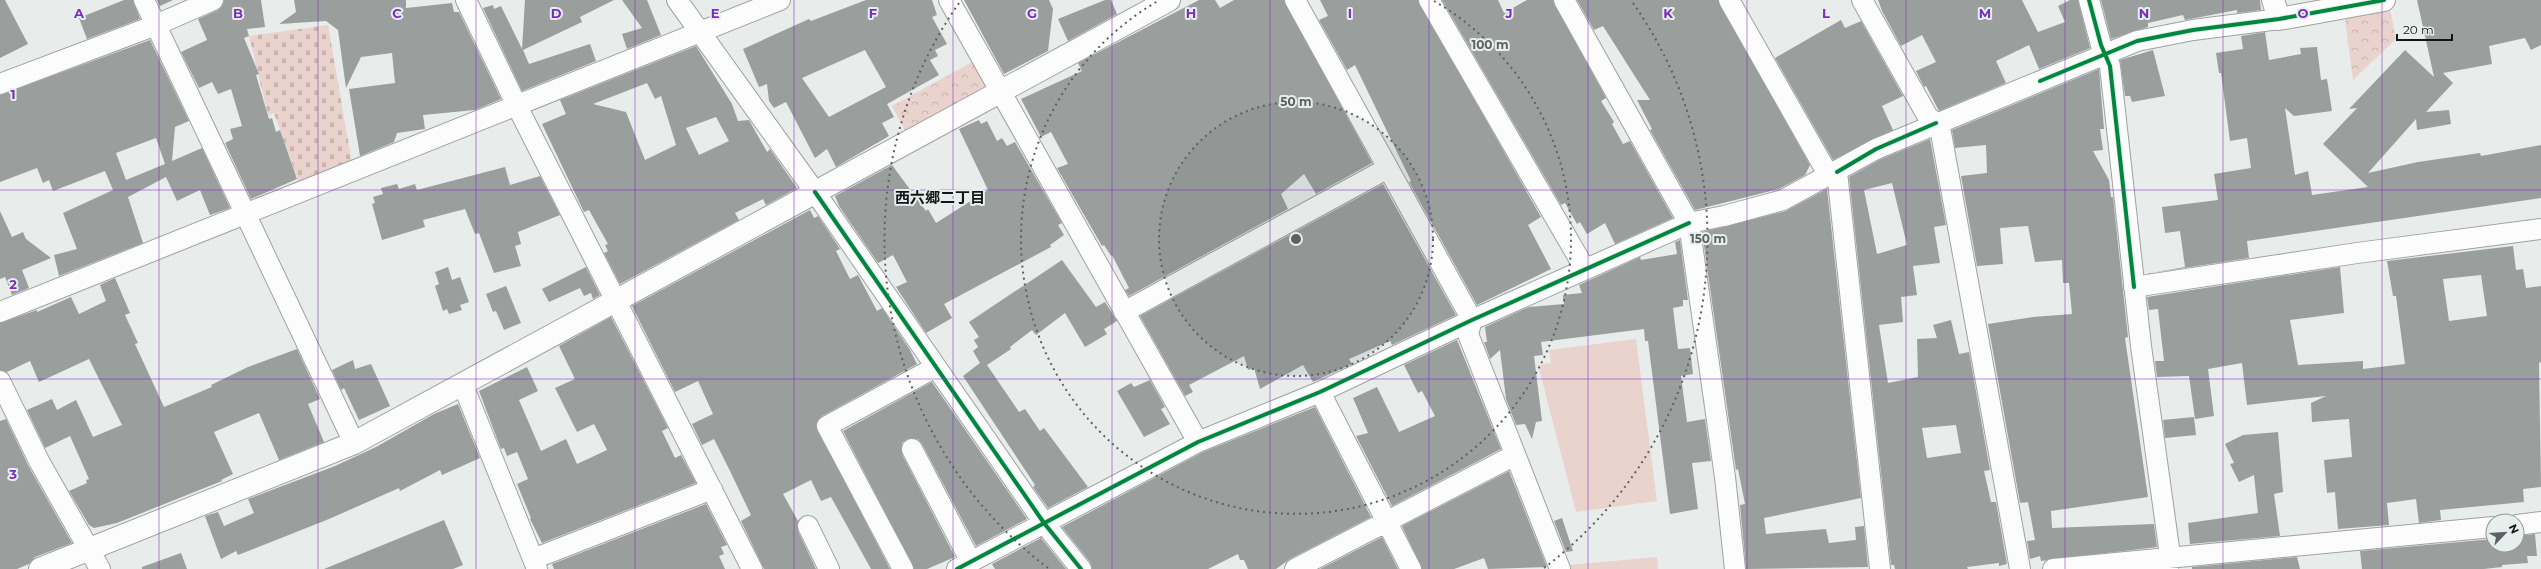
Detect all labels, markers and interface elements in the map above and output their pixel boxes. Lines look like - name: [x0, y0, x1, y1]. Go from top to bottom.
- text: A: [73, 5, 85, 21]
- text: B: [233, 5, 243, 21]
- text: C: [392, 5, 402, 21]
- text: D: [551, 5, 562, 21]
- text: E: [711, 5, 720, 21]
- text: F: [869, 5, 877, 21]
- text: G: [1027, 5, 1037, 21]
- text: H: [1186, 5, 1196, 21]
- text: I: [1348, 5, 1352, 21]
- text: J: [1504, 5, 1513, 21]
- text: K: [1663, 5, 1673, 21]
- text: L: [1822, 5, 1830, 21]
- text: M: [1979, 5, 1991, 21]
- text: N: [2139, 5, 2149, 21]
- text: O: [2298, 5, 2309, 21]
- scale bar: [2397, 16, 2452, 42]
- text: 20 m: [2403, 22, 2434, 37]
- text: 100 m: [1472, 37, 1508, 52]
- text: 1: [10, 86, 16, 102]
- text: 50 m: [1280, 94, 1312, 109]
- district label: 西六郷二丁目: [895, 188, 985, 207]
- text: 150 m: [1690, 231, 1726, 246]
- centre of rings: [1289, 232, 1303, 246]
- text: 2: [9, 276, 17, 292]
- text: 3: [8, 466, 17, 482]
- north arrow: [2485, 513, 2525, 553]
- text: N: [2506, 522, 2522, 536]

